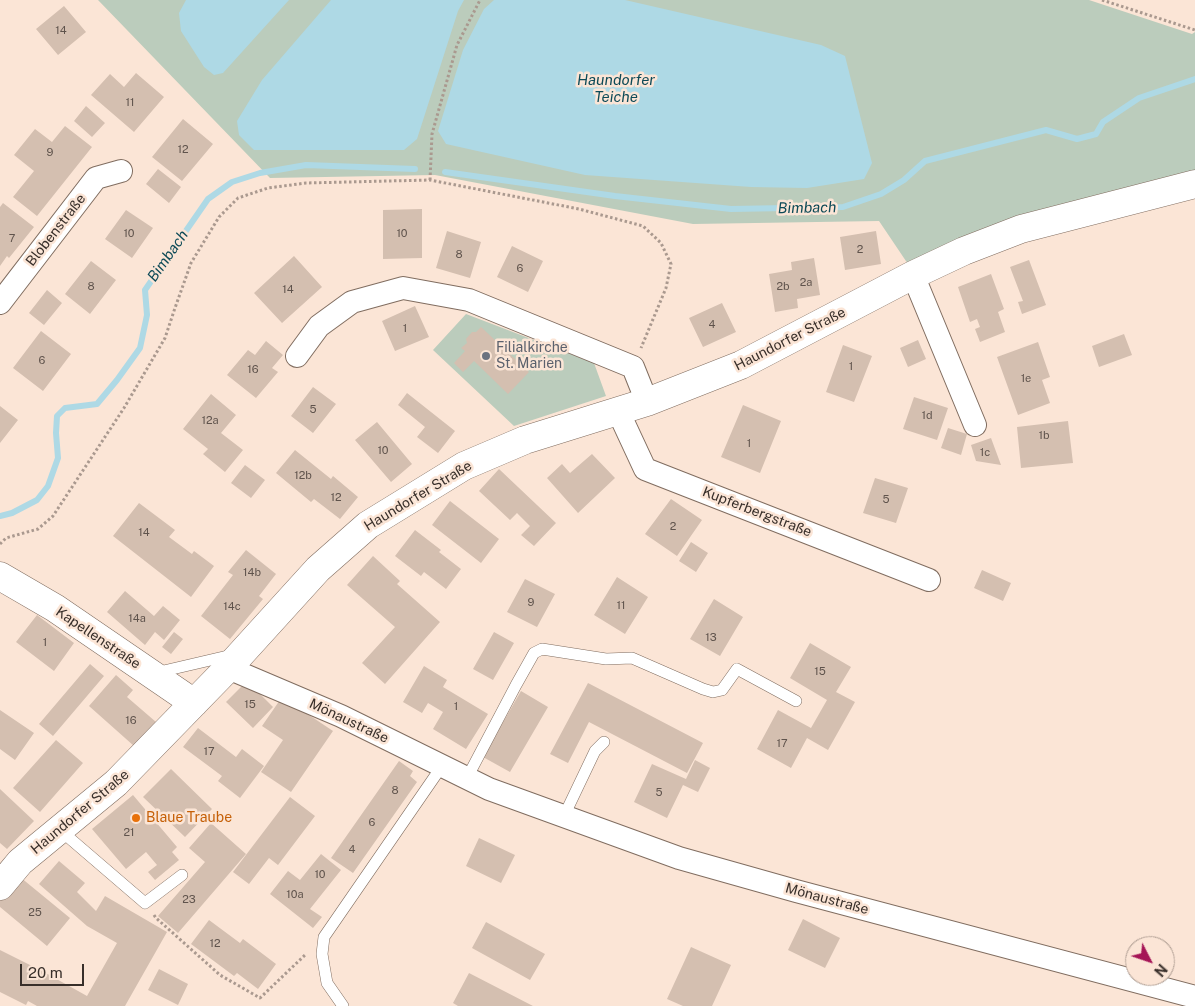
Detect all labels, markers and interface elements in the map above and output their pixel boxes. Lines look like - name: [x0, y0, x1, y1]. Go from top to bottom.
- house number: 14: [55, 24, 67, 38]
- water label: Haundorfer Teiche: [577, 71, 655, 106]
- house number: 11: [126, 96, 134, 110]
- house number: 12: [177, 143, 189, 157]
- house number: 9: [47, 146, 53, 160]
- street label: Blobenstraße: [23, 191, 89, 269]
- water label: Bimbach: [778, 198, 836, 218]
- house number: 10: [123, 227, 135, 241]
- water label: Bimbach: [144, 227, 192, 285]
- house number: 10: [396, 227, 408, 241]
- house number: 7: [9, 232, 15, 246]
- house number: 2: [857, 243, 863, 257]
- house number: 8: [455, 248, 463, 262]
- house number: 6: [517, 262, 523, 276]
- house number: 2a: [800, 276, 812, 290]
- house number: 8: [87, 280, 95, 294]
- house number: 2b: [776, 280, 790, 294]
- house number: 14: [282, 283, 294, 297]
- street label: Haundorfer Straße: [732, 304, 848, 374]
- house number: 4: [709, 318, 715, 332]
- house number: 1: [403, 322, 407, 336]
- place label: Filialkirche St. Marien: [496, 340, 568, 372]
- marker: Filialkirche St. Marien: [480, 350, 492, 362]
- house number: 6: [39, 354, 45, 368]
- house number: 1: [849, 360, 853, 374]
- house number: 16: [247, 363, 259, 377]
- house number: 1e: [1021, 372, 1031, 386]
- house number: 5: [309, 403, 317, 417]
- house number: 1d: [921, 409, 933, 423]
- house number: 12a: [201, 414, 219, 428]
- house number: 1b: [1038, 429, 1050, 443]
- house number: 1: [747, 437, 751, 451]
- house number: 10: [377, 444, 389, 458]
- house number: 1c: [980, 446, 990, 460]
- street label: Haundorfer Straße: [361, 457, 475, 535]
- house number: 12b: [294, 469, 312, 483]
- street label: Kupferbergstraße: [700, 483, 814, 541]
- house number: 12: [330, 491, 342, 505]
- house number: 5: [882, 493, 890, 507]
- house number: 2: [670, 520, 676, 534]
- house number: 14: [138, 526, 150, 540]
- house number: 14b: [243, 566, 261, 580]
- house number: 9: [528, 596, 534, 610]
- house number: 11: [617, 599, 625, 613]
- house number: 14c: [223, 600, 241, 614]
- street label: Kapellenstraße: [52, 603, 144, 673]
- house number: 14a: [128, 612, 146, 626]
- house number: 13: [705, 631, 717, 645]
- house number: 1: [43, 636, 47, 650]
- house number: 15: [814, 665, 826, 679]
- street label: Mönaustraße: [307, 695, 391, 747]
- house number: 15: [244, 698, 256, 712]
- house number: 1: [454, 700, 458, 714]
- house number: 16: [125, 714, 137, 728]
- house number: 17: [776, 737, 788, 751]
- house number: 17: [203, 745, 215, 759]
- street label: Haundorfer Straße: [28, 766, 132, 858]
- house number: 8: [391, 784, 399, 798]
- house number: 5: [655, 786, 663, 800]
- place label: Blaue Traube: [146, 810, 232, 826]
- marker: Blaue Traube: [130, 812, 142, 824]
- house number: 6: [369, 816, 375, 830]
- house number: 21: [123, 826, 135, 840]
- house number: 4: [349, 843, 355, 857]
- house number: 10: [314, 868, 326, 882]
- street label: Mönaustraße: [783, 880, 871, 918]
- house number: 10a: [286, 888, 304, 902]
- house number: 23: [182, 893, 196, 907]
- house number: 25: [28, 906, 42, 920]
- north arrow: [1125, 936, 1175, 986]
- house number: 12: [209, 937, 221, 951]
- scale bar: [22, 954, 86, 986]
- text: N: [1151, 961, 1170, 980]
- text: 20 m: [28, 964, 63, 981]

